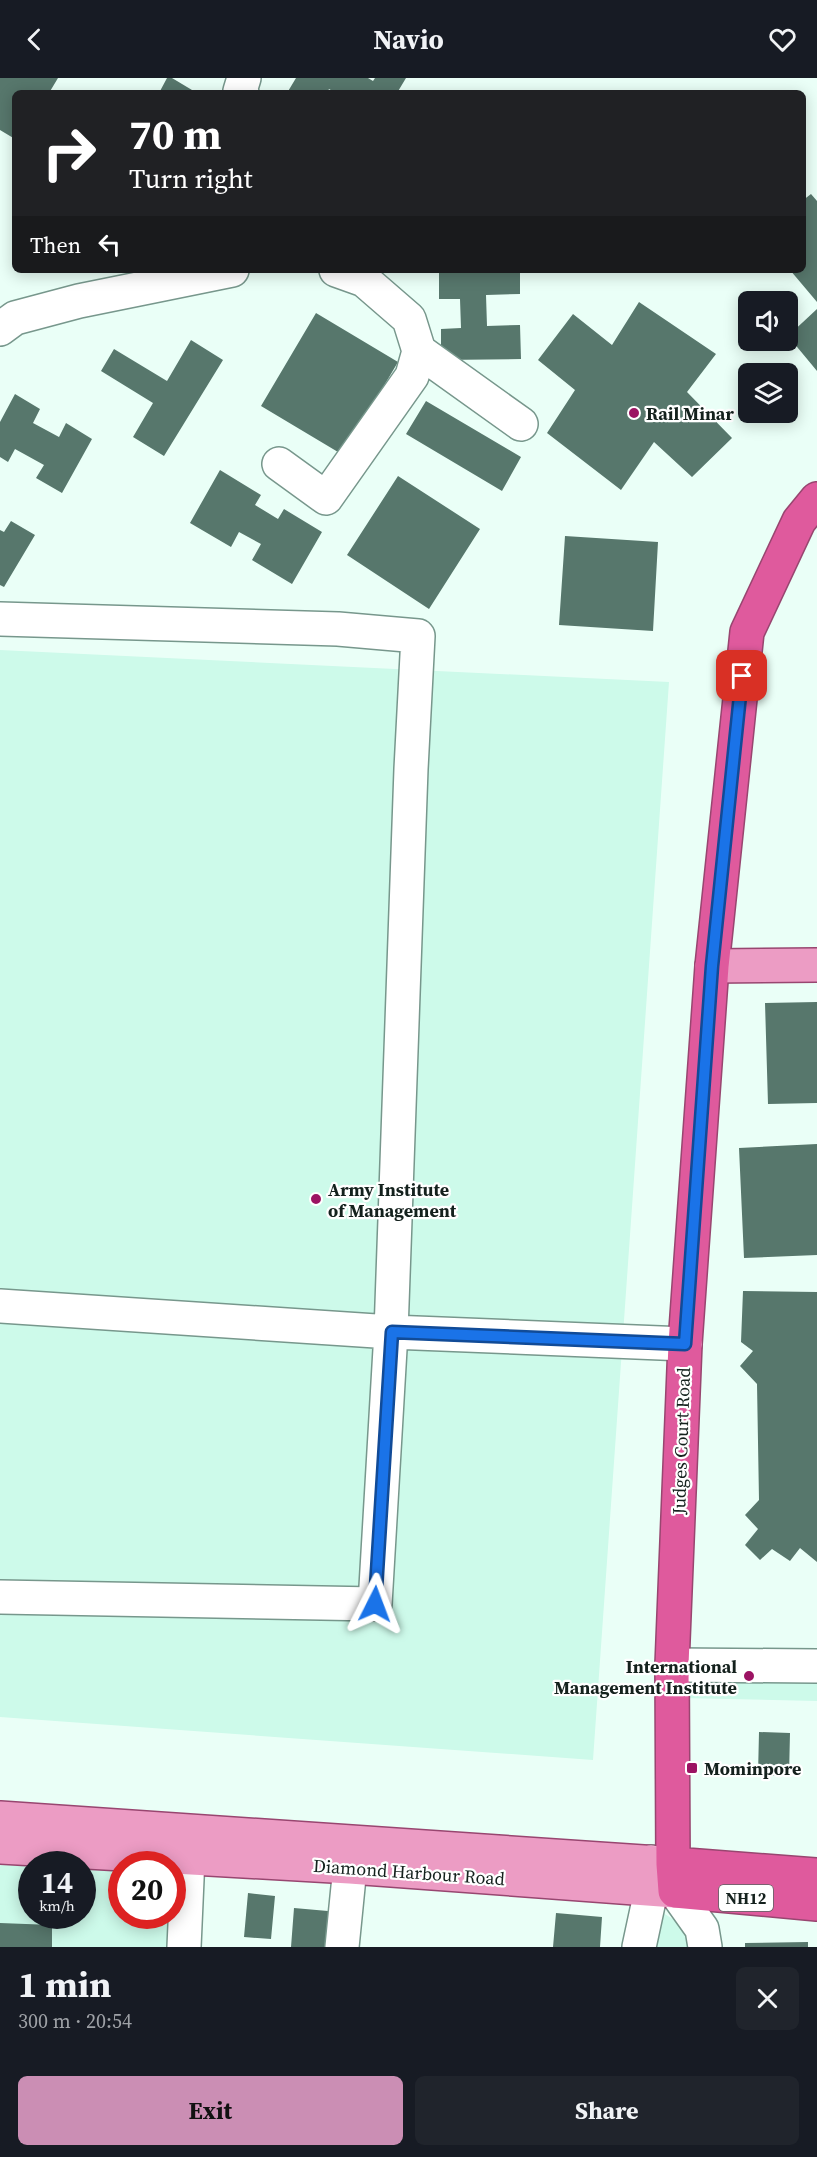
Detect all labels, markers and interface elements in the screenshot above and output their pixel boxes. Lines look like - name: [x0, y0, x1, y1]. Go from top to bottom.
- text: Navio: [373, 21, 444, 58]
- icon: back: [18, 23, 51, 56]
- icon: heart: [766, 23, 799, 56]
- text: 70 m: [129, 105, 222, 163]
- icon: right: [30, 114, 108, 192]
- text: Turn right: [129, 160, 253, 197]
- icon: left: [93, 228, 126, 261]
- text: Then: [30, 230, 81, 260]
- map controls: [738, 291, 798, 423]
- button: sound: [738, 291, 798, 351]
- button: layers: [738, 363, 798, 423]
- place label: Rail Minar: [646, 401, 734, 426]
- marker: Rail Minar: [627, 406, 641, 420]
- pin: [716, 650, 767, 701]
- icon: arrive: [725, 659, 758, 692]
- place label: Army Institute of Management: [328, 1177, 457, 1223]
- marker: Army Institute of Management: [309, 1192, 323, 1206]
- street label: Judges Court Road: [666, 1367, 696, 1516]
- position arrow: [343, 1572, 407, 1636]
- place label: International Management Institute: [554, 1654, 737, 1700]
- marker: International Management Institute: [742, 1669, 756, 1683]
- place label: Mominpore: [704, 1756, 801, 1781]
- marker: Mominpore: [685, 1761, 699, 1775]
- speed limit sign: 20: [108, 1851, 186, 1929]
- street label: Diamond Harbour Road: [312, 1853, 506, 1891]
- text: 14: [41, 1862, 73, 1903]
- road number: NH12: [719, 1885, 773, 1911]
- text: km/h: [39, 1895, 75, 1916]
- text: 1 min: [18, 1960, 111, 2009]
- button: close: [736, 1967, 799, 2030]
- text: 300 m · 20:54: [18, 2007, 132, 2035]
- button: Exit: [18, 2076, 403, 2145]
- button: Share: [415, 2076, 799, 2145]

